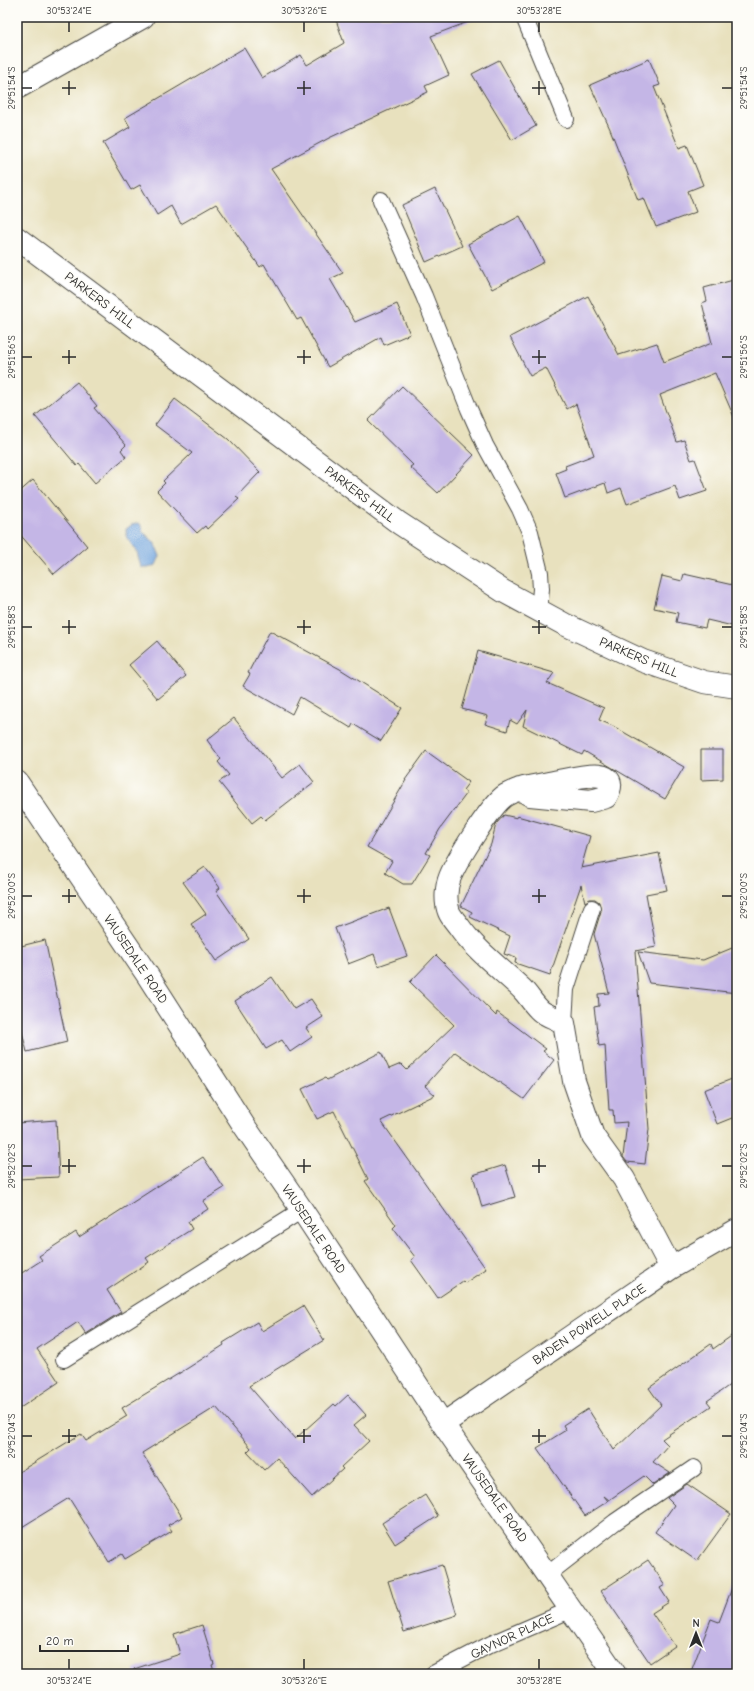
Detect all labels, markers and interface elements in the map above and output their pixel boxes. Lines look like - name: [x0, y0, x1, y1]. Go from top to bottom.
- text: 30°53'24"E: [47, 5, 91, 17]
- text: 30°53'26"E: [281, 5, 327, 17]
- text: 30°53'28"E: [516, 5, 562, 17]
- text: 29°51'54"S: [6, 66, 18, 109]
- text: 29°51'54"S: [738, 66, 750, 109]
- street label: PARKERS HILL: [62, 269, 138, 332]
- text: 29°51'56"S: [6, 335, 18, 379]
- text: 29°51'56"S: [738, 335, 750, 379]
- street label: PARKERS HILL: [322, 463, 398, 526]
- text: 29°51'58"S: [6, 605, 18, 649]
- text: 29°51'58"S: [738, 605, 750, 649]
- street label: PARKERS HILL: [597, 634, 681, 680]
- text: 29°52'00"S: [6, 872, 18, 919]
- text: 29°52'00"S: [738, 872, 750, 919]
- street label: VAUSEDALE ROAD: [101, 912, 171, 1006]
- text: 29°52'02"S: [6, 1143, 18, 1189]
- text: 29°52'02"S: [738, 1143, 750, 1189]
- street label: VAUSEDALE ROAD: [279, 1182, 349, 1276]
- street label: BADEN POWELL PLACE: [529, 1280, 649, 1368]
- text: 29°52'04"S: [6, 1413, 18, 1458]
- text: 29°52'04"S: [738, 1413, 750, 1458]
- street label: VAUSEDALE ROAD: [459, 1451, 531, 1545]
- street label: GAYNOR PLACE: [468, 1610, 556, 1662]
- north arrow: [676, 1613, 716, 1653]
- text: N: [692, 1617, 700, 1630]
- scale bar: [40, 1627, 128, 1653]
- text: 20 m: [46, 1634, 74, 1648]
- text: 30°53'24"E: [47, 1675, 91, 1687]
- text: 30°53'26"E: [281, 1675, 327, 1687]
- text: 30°53'28"E: [516, 1675, 562, 1687]

